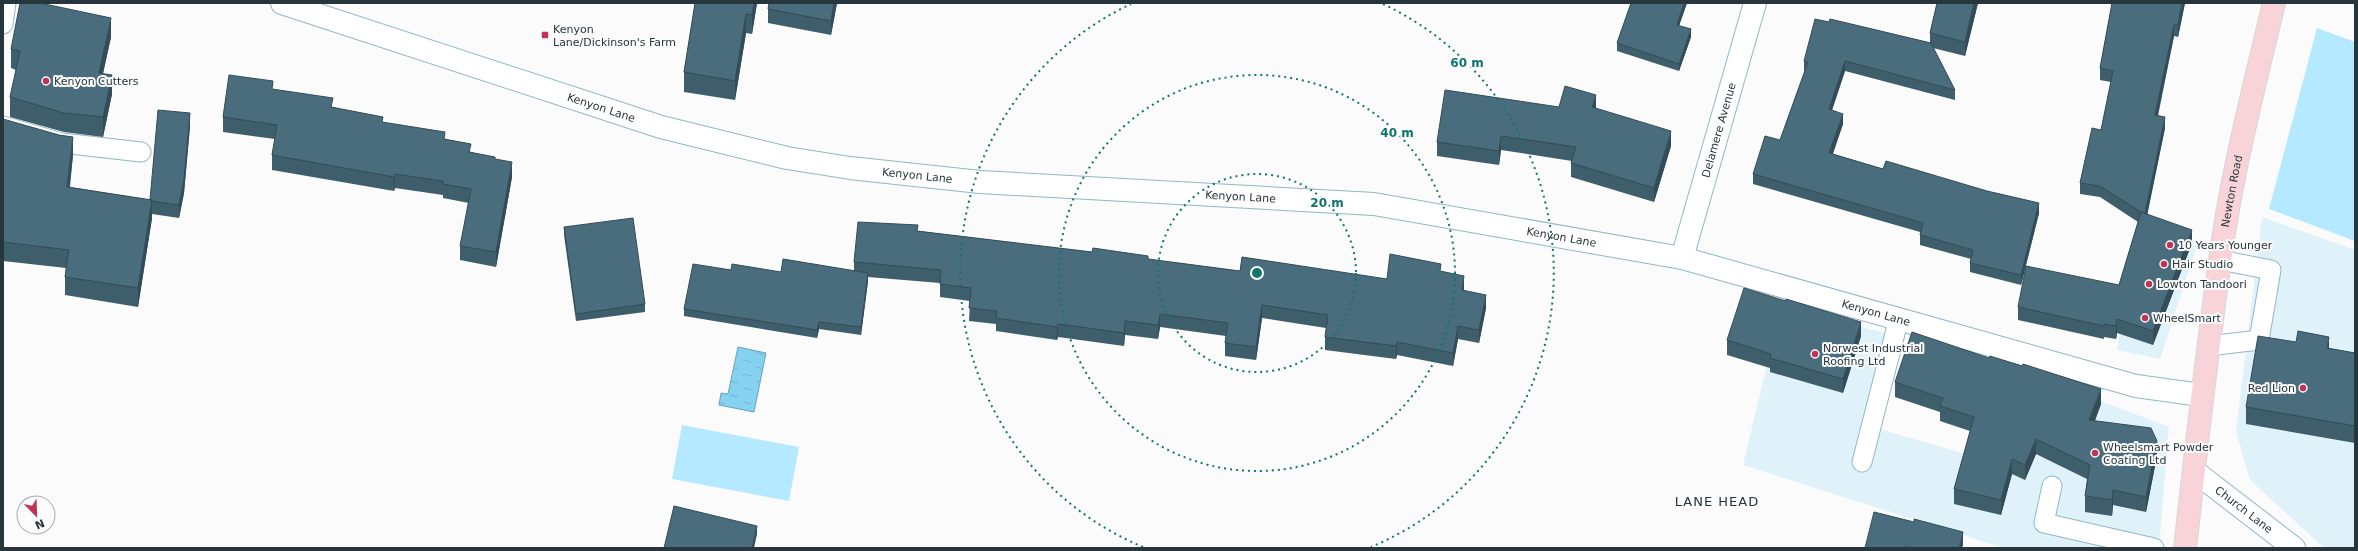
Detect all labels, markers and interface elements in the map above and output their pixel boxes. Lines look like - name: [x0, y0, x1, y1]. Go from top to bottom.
- place label: Kenyon Lane/Dickinson's Farm: [553, 23, 676, 49]
- marker: Kenyon Lane/Dickinson's Farm: [540, 30, 550, 40]
- text: 60 m: [1450, 56, 1484, 70]
- place label: Kenyon Cutters: [54, 75, 139, 88]
- marker: Kenyon Cutters: [41, 76, 51, 86]
- street label: Delamere Avenue: [1699, 81, 1739, 179]
- street label: Kenyon Lane: [566, 91, 637, 125]
- text: 40 m: [1380, 126, 1414, 140]
- street label: Newton Road: [2219, 154, 2245, 228]
- street label: Kenyon Lane: [881, 165, 953, 186]
- street label: Kenyon Lane: [1205, 189, 1276, 206]
- text: 20 m: [1310, 196, 1344, 210]
- street label: Kenyon Lane: [1525, 225, 1598, 250]
- place label: 10 Years Younger: [2178, 239, 2273, 252]
- marker: 10 Years Younger: [2165, 240, 2175, 250]
- place label: Hair Studio: [2172, 258, 2233, 271]
- marker: Hair Studio: [2159, 259, 2169, 269]
- centre of rings: [1250, 266, 1264, 280]
- place label: Lowton Tandoori: [2157, 278, 2247, 291]
- marker: Lowton Tandoori: [2144, 279, 2154, 289]
- street label: Kenyon Lane: [1840, 297, 1912, 329]
- place label: WheelSmart: [2153, 312, 2221, 325]
- marker: WheelSmart: [2140, 313, 2150, 323]
- place label: Norwest Industrial Roofing Ltd: [1823, 342, 1923, 368]
- marker: Norwest Industrial Roofing Ltd: [1810, 349, 1820, 359]
- place label: Red Lion: [2248, 382, 2295, 395]
- marker: Red Lion: [2298, 383, 2308, 393]
- place label: Wheelsmart Powder Coating Ltd: [2103, 441, 2214, 467]
- marker: Wheelsmart Powder Coating Ltd: [2090, 448, 2100, 458]
- street label: Church Lane: [2212, 484, 2275, 536]
- district label: LANE HEAD: [1675, 494, 1759, 509]
- north arrow: [16, 495, 56, 535]
- text: N: [33, 516, 46, 532]

